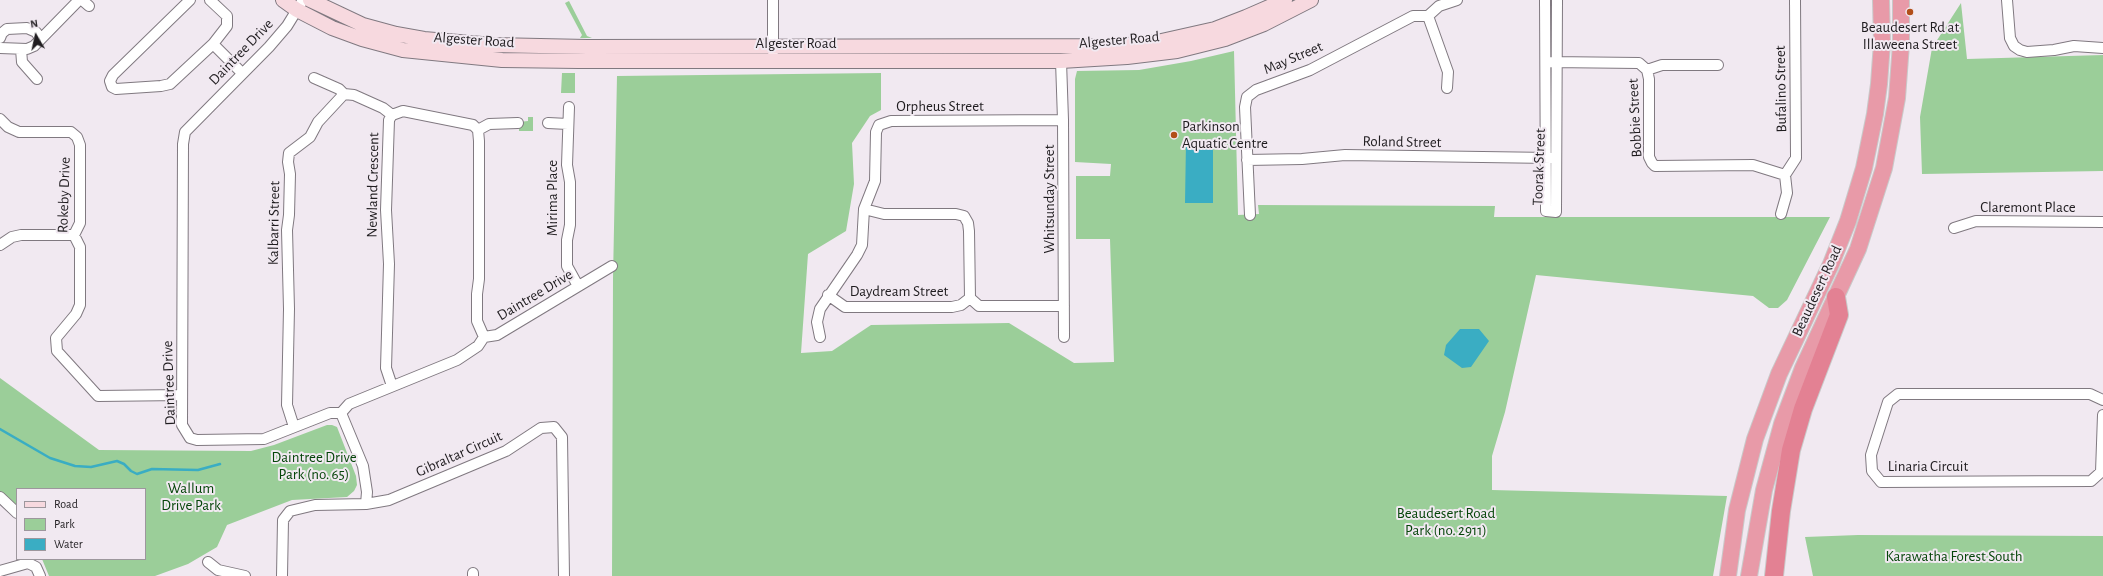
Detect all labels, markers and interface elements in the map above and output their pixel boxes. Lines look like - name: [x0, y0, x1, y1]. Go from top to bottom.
- marker: Beaudesert Rd at Illaweena Street: [1905, 7, 1915, 17]
- street label: Daintree Drive: [205, 15, 277, 89]
- north arrow: [16, 16, 56, 56]
- text: N: [29, 18, 39, 30]
- place label: Beaudesert Rd at Illaweena Street: [1861, 18, 1959, 53]
- street label: Algester Road: [433, 28, 515, 52]
- street label: Algester Road: [1078, 28, 1160, 52]
- street label: Algester Road: [756, 34, 836, 52]
- street label: May Street: [1261, 37, 1325, 79]
- street label: Bufalino Street: [1771, 45, 1791, 133]
- street label: Bobbie Street: [1624, 78, 1646, 158]
- street label: Orpheus Street: [896, 97, 984, 115]
- place label: Parkinson Aquatic Centre: [1182, 117, 1268, 152]
- street label: Toorak Street: [1529, 128, 1549, 206]
- marker: Parkinson Aquatic Centre: [1169, 130, 1179, 140]
- street label: Newland Crescent: [363, 132, 383, 238]
- street label: Roland Street: [1362, 132, 1442, 152]
- street label: Whitsunday Street: [1040, 145, 1058, 253]
- street label: Rokeby Drive: [54, 157, 74, 233]
- street label: Mirima Place: [543, 160, 561, 236]
- street label: Kalbarri Street: [264, 181, 284, 265]
- street label: Claremont Place: [1980, 198, 2076, 216]
- street label: Beaudesert Road: [1788, 243, 1846, 339]
- street label: Daintree Drive: [494, 265, 576, 325]
- street label: Daydream Street: [850, 282, 948, 300]
- street label: Daintree Drive: [159, 340, 179, 426]
- street label: Gibraltar Circuit: [413, 427, 505, 481]
- park label: Daintree Drive Park (no. 65): [271, 448, 357, 483]
- street label: Linaria Circuit: [1888, 457, 1968, 475]
- park label: Wallum Drive Park: [161, 479, 221, 514]
- legend: [16, 488, 146, 560]
- text: Road: [54, 498, 78, 510]
- park label: Beaudesert Road Park (no. 2911): [1397, 504, 1495, 539]
- text: Park: [54, 518, 75, 530]
- text: Water: [54, 538, 83, 550]
- park label: Karawatha Forest South: [1885, 547, 2023, 565]

